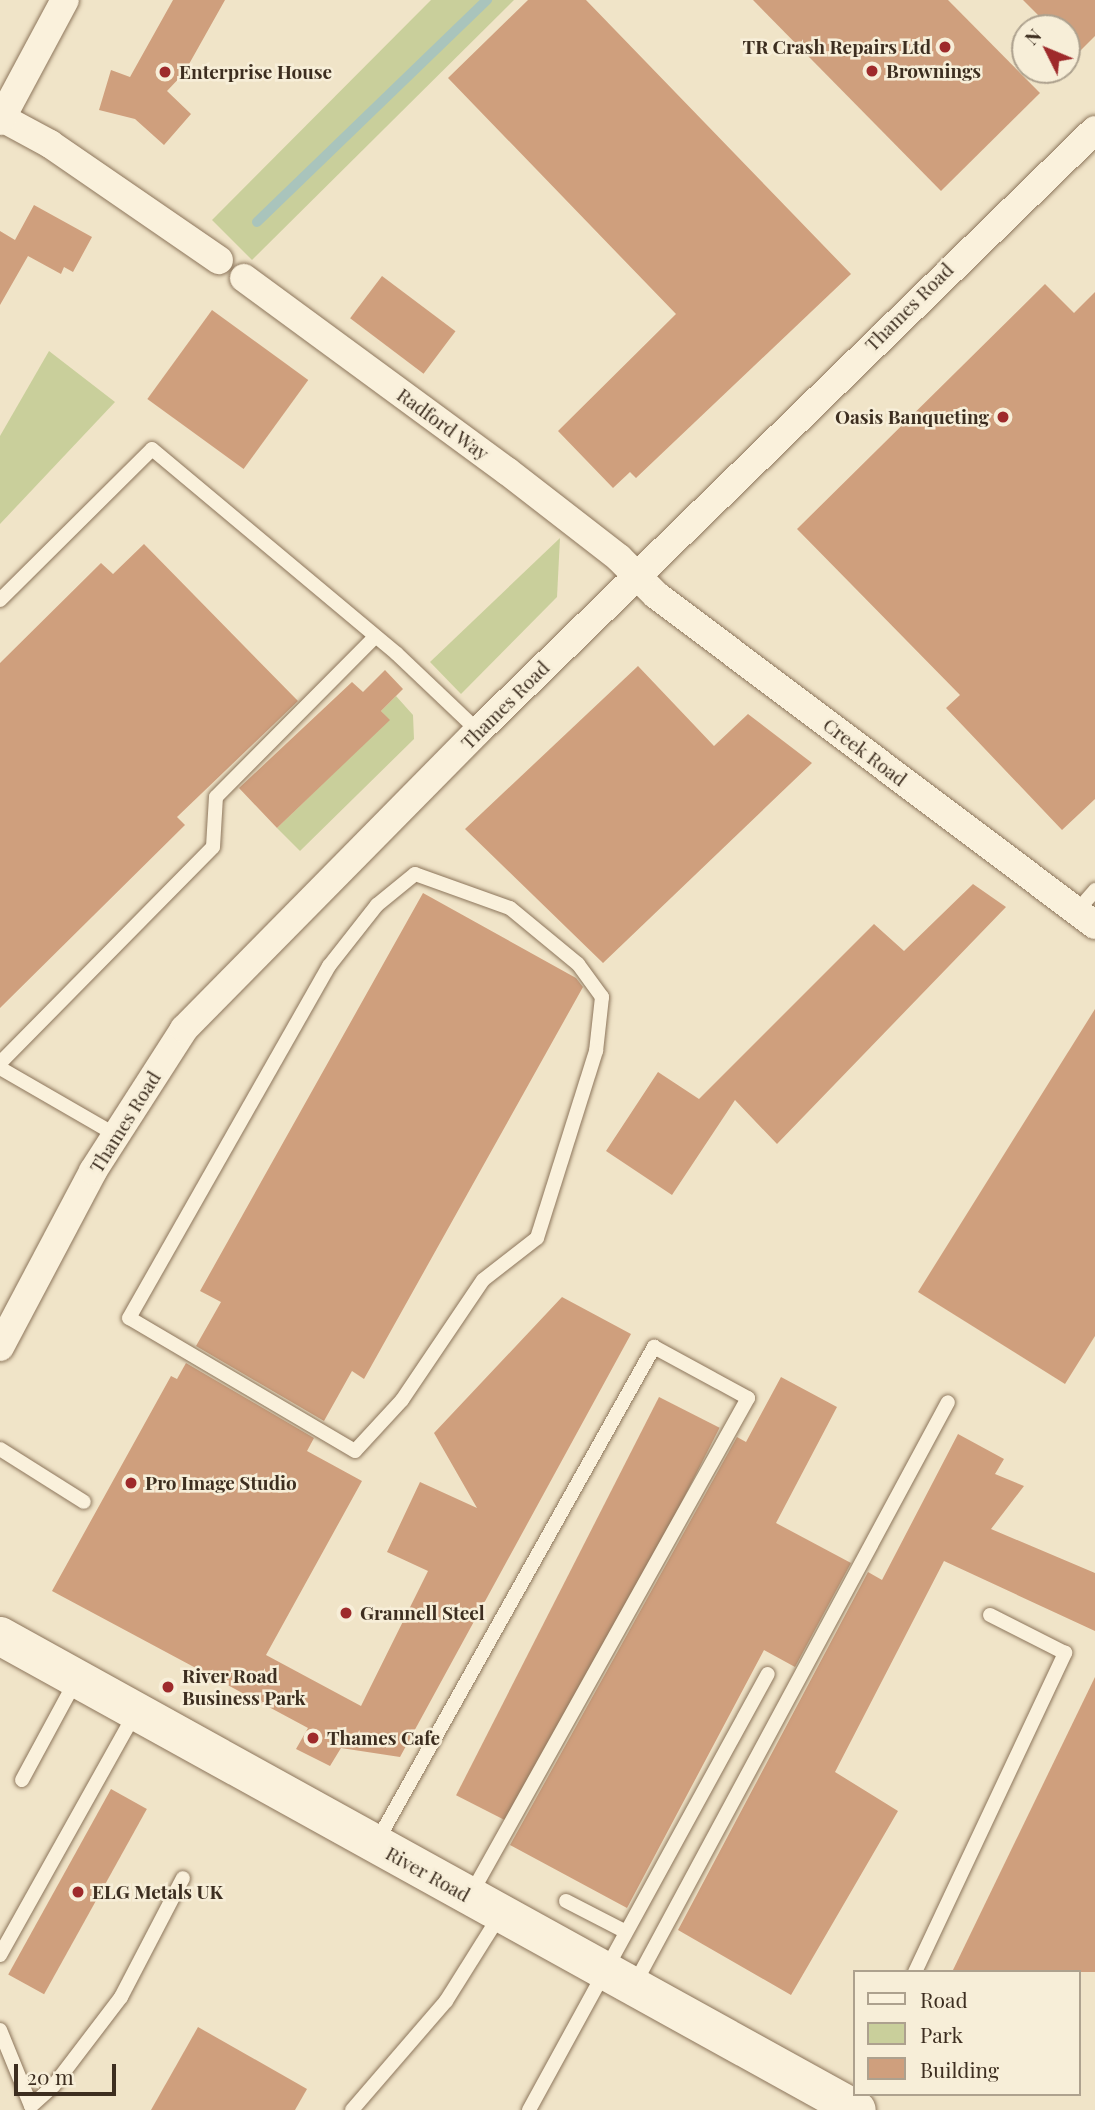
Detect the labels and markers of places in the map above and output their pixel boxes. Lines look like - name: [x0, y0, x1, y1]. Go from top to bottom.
- place label: TR Crash Repairs Ltd: [742, 36, 931, 58]
- marker: TR Crash Repairs Ltd: [937, 39, 953, 55]
- place label: Brownings: [886, 60, 981, 82]
- place label: Enterprise House: [179, 61, 332, 83]
- marker: Brownings: [864, 63, 880, 79]
- marker: Enterprise House: [157, 64, 173, 80]
- place label: Oasis Banqueting: [835, 406, 989, 428]
- marker: Oasis Banqueting: [995, 409, 1011, 425]
- place label: Pro Image Studio: [145, 1472, 297, 1494]
- marker: Pro Image Studio: [123, 1475, 139, 1491]
- place label: Grannell Steel: [360, 1602, 485, 1624]
- marker: Grannell Steel: [338, 1605, 354, 1621]
- place label: River Road Business Park: [182, 1665, 306, 1709]
- marker: River Road Business Park: [160, 1679, 176, 1695]
- place label: Thames Cafe: [327, 1727, 440, 1749]
- marker: Thames Cafe: [305, 1730, 321, 1746]
- place label: ELG Metals UK: [92, 1881, 223, 1903]
- marker: ELG Metals UK: [70, 1884, 86, 1900]

